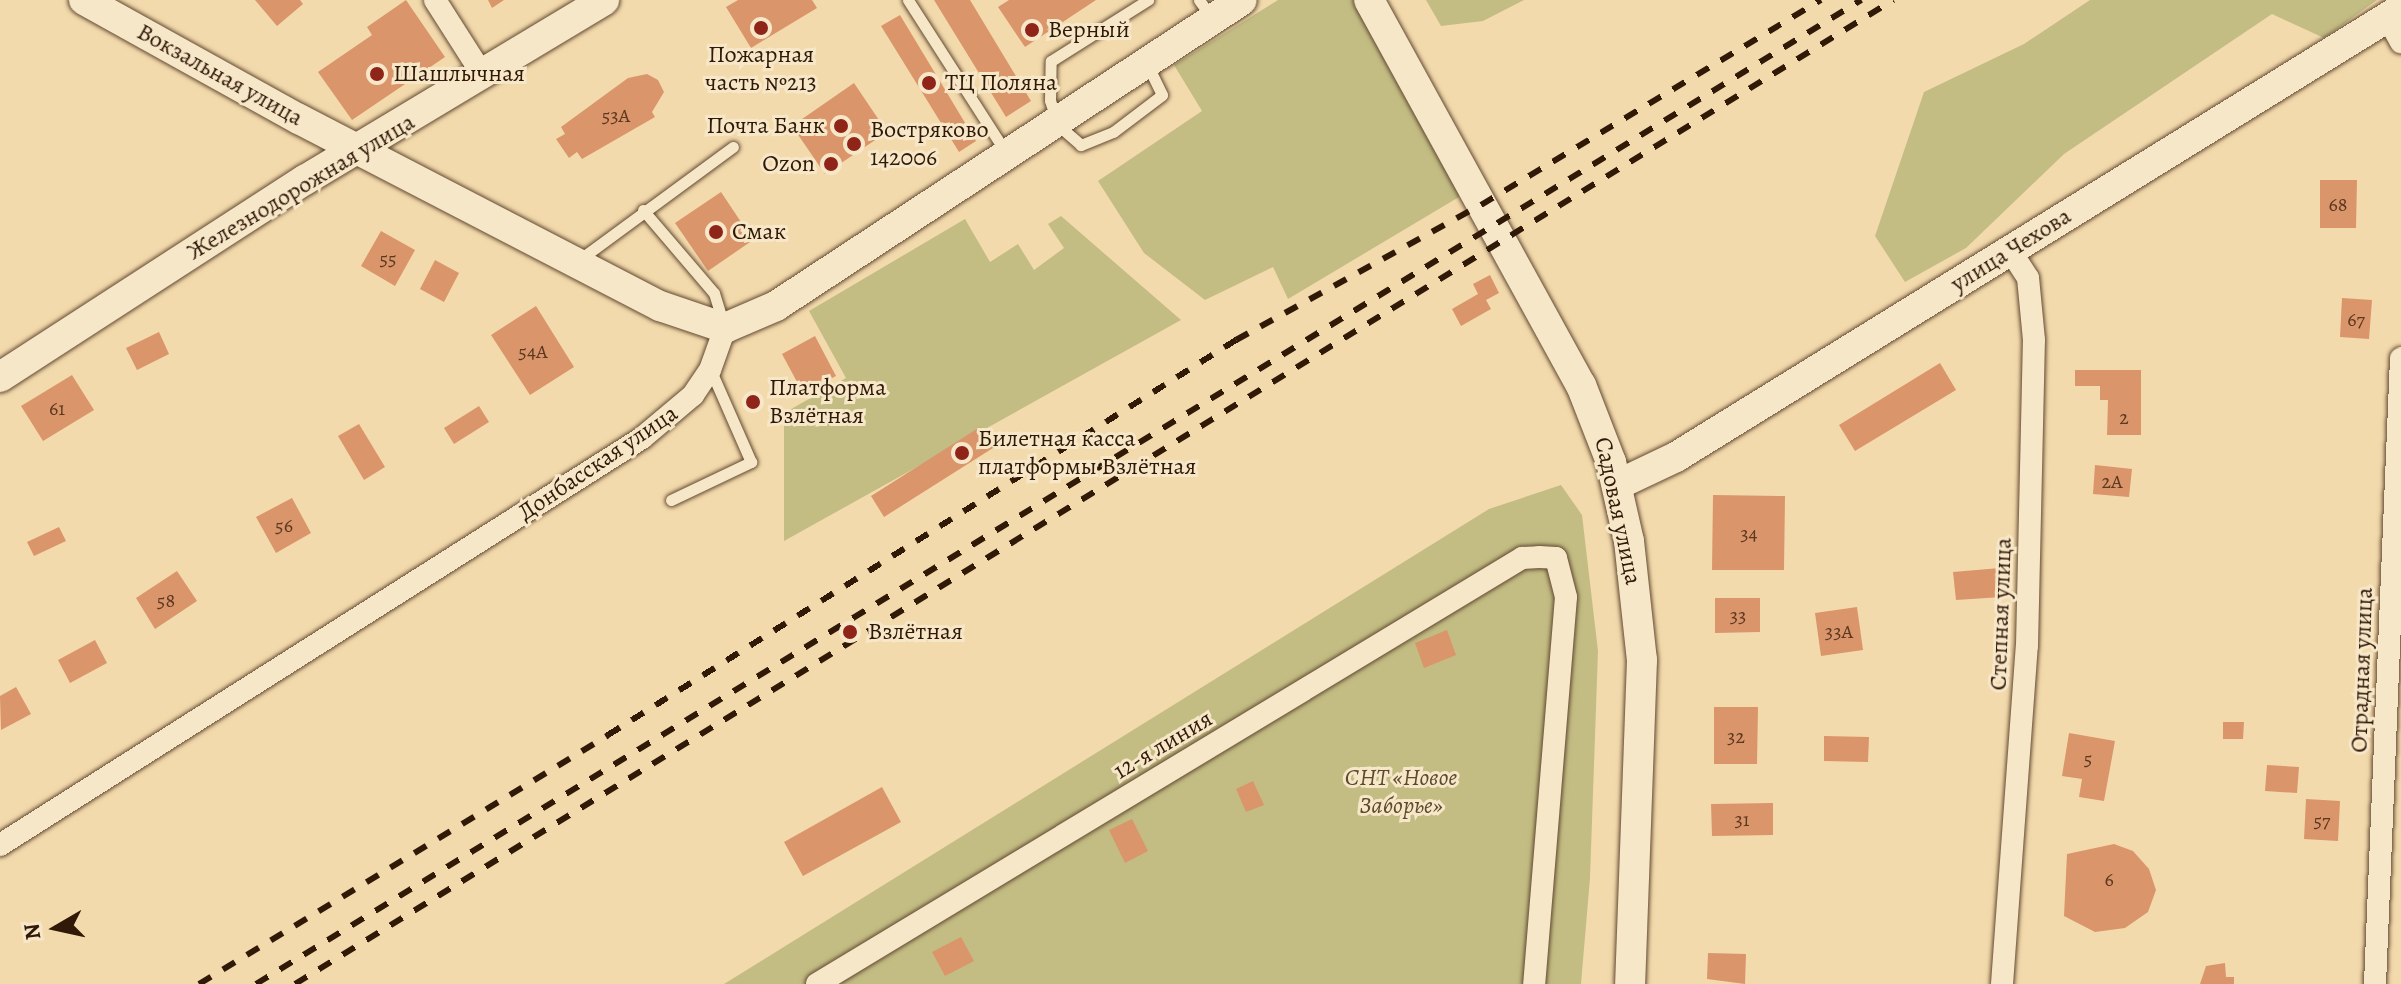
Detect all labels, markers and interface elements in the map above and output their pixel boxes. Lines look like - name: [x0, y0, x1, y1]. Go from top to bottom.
- place label: Верный: [1048, 16, 1130, 44]
- street label: Вокзальная улица: [132, 18, 308, 132]
- marker: Пожарная часть №213: [752, 19, 770, 37]
- marker: Верный: [1023, 21, 1041, 39]
- place label: Пожарная часть №213: [705, 41, 817, 97]
- place label: Шашлычная: [393, 60, 525, 88]
- marker: Шашлычная: [368, 65, 386, 83]
- place label: ТЦ Поляна: [945, 69, 1057, 97]
- marker: ТЦ Поляна: [920, 74, 938, 92]
- house number: 53А: [602, 103, 630, 127]
- street label: Железнодорожная улица: [182, 108, 420, 266]
- place label: Почта Банк: [707, 112, 825, 140]
- place label: Востряково 142006: [870, 116, 989, 172]
- marker: Почта Банк: [832, 117, 850, 135]
- marker: Востряково 142006: [845, 135, 863, 153]
- place label: Ozon: [762, 150, 815, 178]
- marker: Ozon: [822, 155, 840, 173]
- house number: 68: [2329, 192, 2347, 216]
- street label: улица Чехова: [1946, 202, 2076, 298]
- place label: Смак: [732, 218, 786, 246]
- marker: Смак: [707, 223, 725, 241]
- house number: 55: [379, 246, 397, 270]
- house number: 67: [2347, 307, 2365, 331]
- house number: 54А: [518, 339, 548, 363]
- place label: Платформа Взлётная: [769, 374, 886, 430]
- marker: Платформа Взлётная: [744, 393, 762, 411]
- house number: 61: [49, 396, 65, 420]
- street label: Донбасская улица: [513, 399, 683, 527]
- house number: 2: [2119, 405, 2129, 429]
- place label: Билетная касса платформы Взлётная: [978, 425, 1196, 481]
- street label: Садовая улица: [1588, 435, 1648, 587]
- marker: Билетная касса платформы Взлётная: [953, 444, 971, 462]
- house number: 2А: [2101, 469, 2123, 493]
- house number: 56: [275, 513, 293, 537]
- house number: 34: [1740, 521, 1758, 545]
- street label: Степная улица: [1984, 537, 2018, 691]
- street label: Отрадная улица: [2345, 587, 2379, 753]
- house number: 58: [157, 588, 175, 612]
- house number: 33: [1730, 603, 1746, 627]
- place label: Взлётная: [868, 618, 963, 646]
- house number: 33А: [1825, 619, 1853, 643]
- marker: Взлётная: [839, 621, 861, 643]
- street label: 12-я линия: [1108, 704, 1218, 786]
- house number: 32: [1727, 724, 1745, 748]
- house number: 5: [2084, 746, 2092, 770]
- park label: СНТ «Новое Заборье»: [1345, 764, 1457, 820]
- house number: 31: [1734, 807, 1750, 831]
- house number: 57: [2314, 808, 2330, 832]
- house number: 6: [2104, 867, 2114, 891]
- north arrow: [16, 888, 96, 968]
- text: N: [16, 921, 48, 942]

